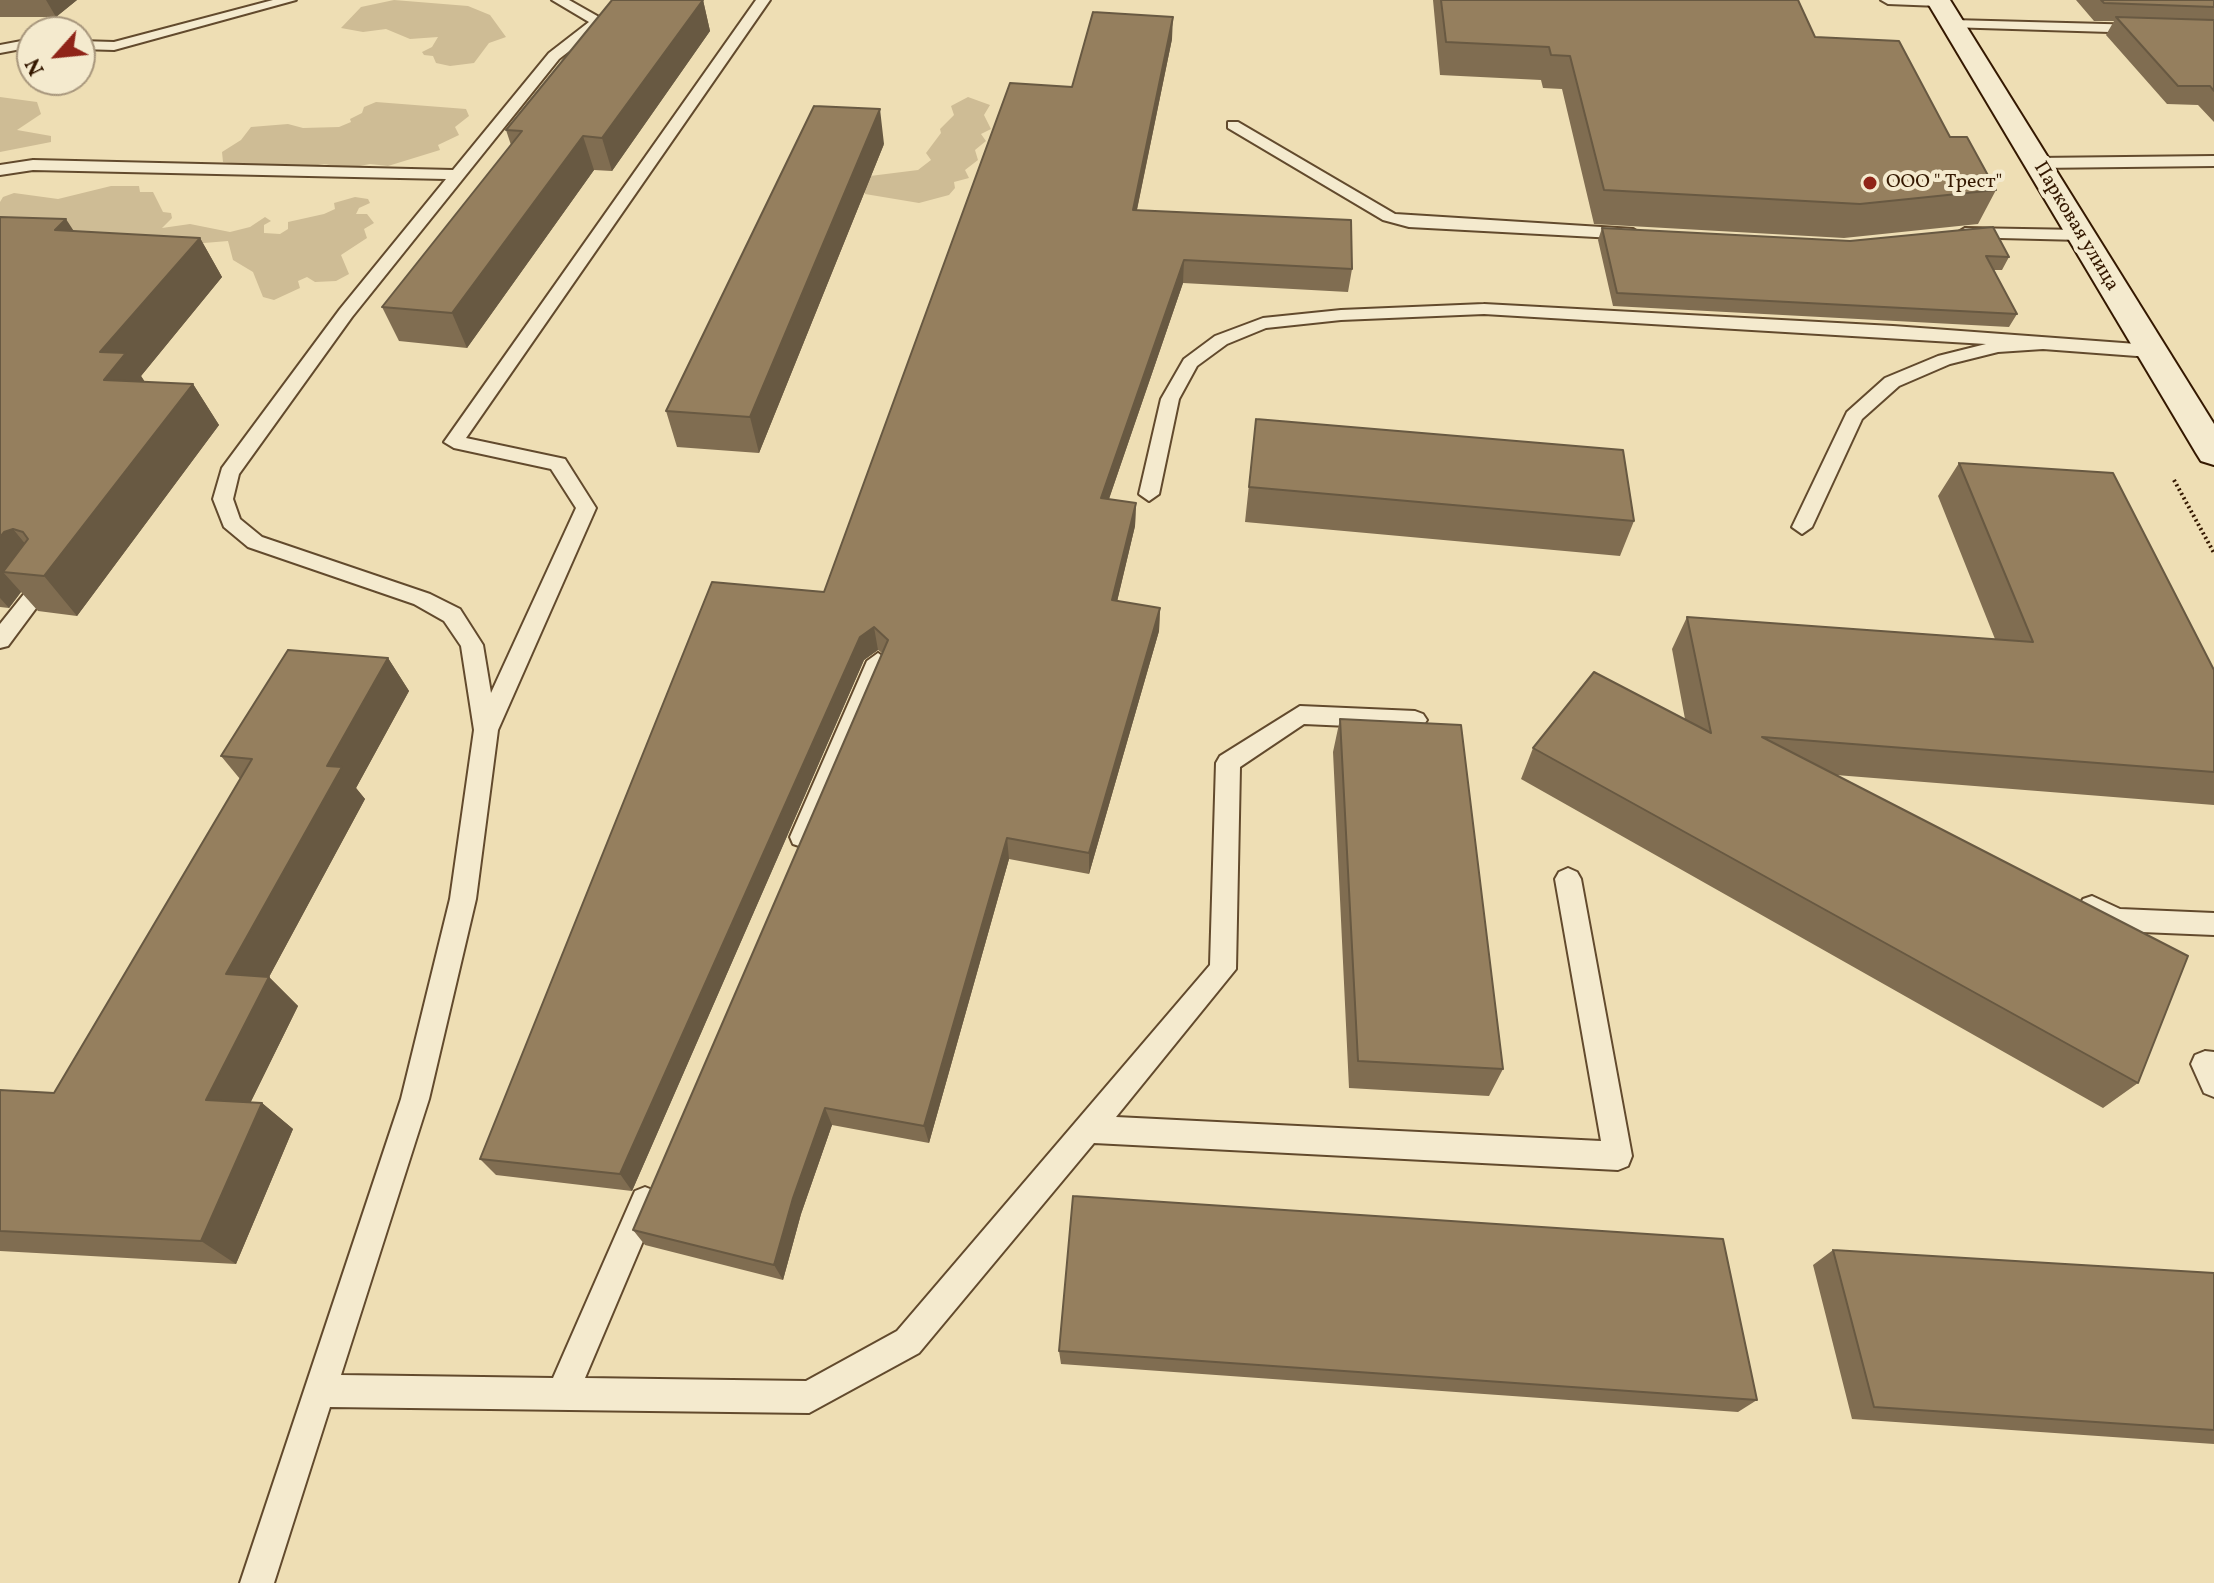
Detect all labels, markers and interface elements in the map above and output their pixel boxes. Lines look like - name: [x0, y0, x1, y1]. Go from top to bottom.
- north arrow: [16, 16, 96, 96]
- text: N: [19, 52, 53, 80]
- street label: Парковая улица: [2027, 158, 2123, 296]
- place label: ООО " Трест": [1886, 171, 2002, 195]
- marker: ООО " Трест": [1861, 174, 1879, 192]

